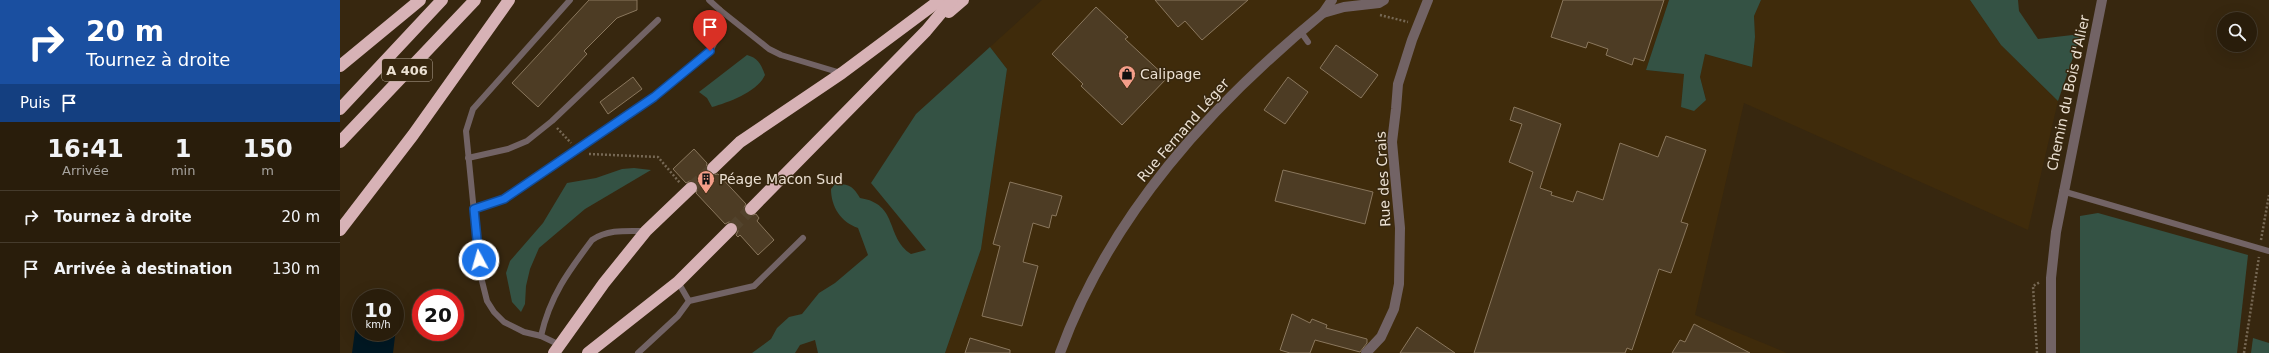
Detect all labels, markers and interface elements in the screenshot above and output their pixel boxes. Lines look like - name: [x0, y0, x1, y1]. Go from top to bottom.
- pin: [693, 10, 727, 51]
- map controls: [2217, 12, 2257, 52]
- button: search: [2217, 12, 2257, 52]
- street label: Chemin du Bois d'Alier: [2044, 14, 2092, 172]
- text: 20 m: [86, 15, 164, 48]
- icon: right: [20, 16, 72, 68]
- icon: arrive: [699, 16, 721, 38]
- text: Tournez à droite: [86, 49, 230, 70]
- road number: A 406: [382, 59, 432, 81]
- shop icon: Calipage: [1117, 64, 1137, 89]
- place label: Calipage: [1140, 66, 1201, 82]
- street label: Rue Fernand Léger: [1134, 75, 1232, 185]
- icon: arrive: [58, 92, 80, 114]
- text: Puis: [20, 94, 50, 112]
- street label: Rue des Crais: [1373, 131, 1393, 227]
- text: 16:41: [47, 135, 124, 163]
- text: 1: [175, 135, 191, 163]
- text: 150: [243, 135, 293, 163]
- text: Arrivée: [62, 163, 109, 178]
- text: min: [171, 163, 195, 178]
- text: m: [261, 163, 274, 178]
- building icon: Péage Macon Sud: [696, 169, 716, 194]
- place label: Péage Macon Sud: [719, 171, 843, 187]
- icon: right: [20, 206, 42, 228]
- text: Tournez à droite: [54, 208, 192, 226]
- text: 20 m: [282, 208, 320, 226]
- position arrow: [458, 239, 500, 281]
- icon: arrive: [20, 258, 42, 280]
- text: Arrivée à destination: [54, 260, 232, 278]
- text: 130 m: [272, 260, 320, 278]
- speed limit sign: 20: [412, 289, 464, 341]
- text: 10: [364, 298, 392, 322]
- text: km/h: [365, 319, 391, 330]

